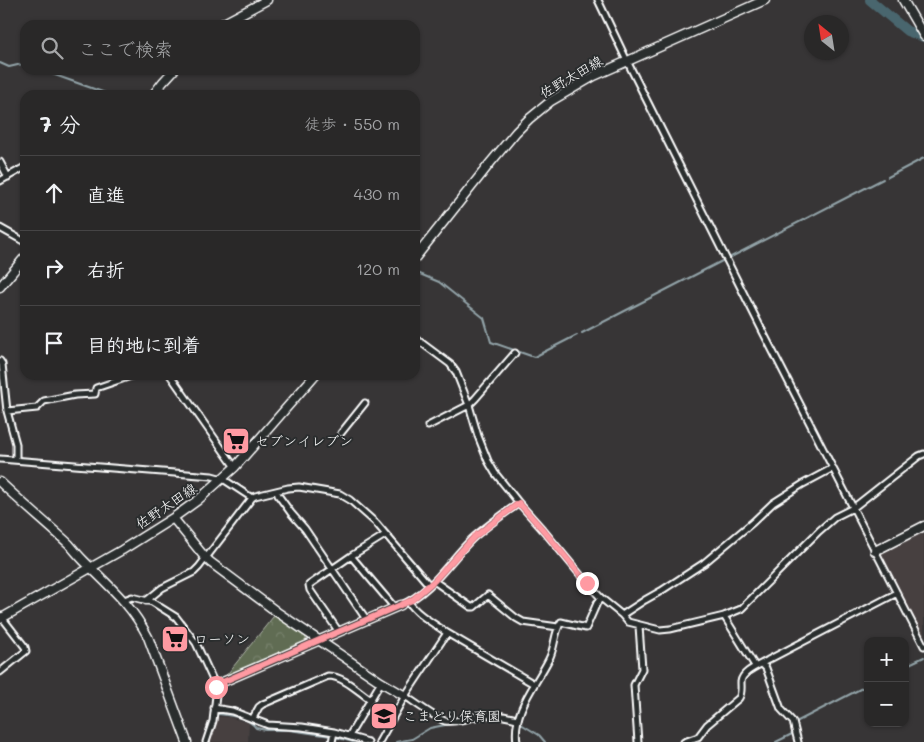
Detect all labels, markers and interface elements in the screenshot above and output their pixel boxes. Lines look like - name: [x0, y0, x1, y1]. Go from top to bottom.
- north arrow: [804, 15, 849, 60]
- search box: [20, 20, 420, 75]
- icon: search: [38, 34, 66, 62]
- text: ここで検索: [78, 36, 173, 61]
- street label: 佐野太田線: [536, 51, 606, 102]
- text: 7 分: [40, 110, 80, 137]
- text: 徒歩 · 550 m: [304, 113, 400, 134]
- icon: ahead: [40, 179, 68, 207]
- text: 直進: [87, 182, 125, 207]
- text: 430 m: [353, 183, 400, 204]
- icon: right: [40, 254, 68, 282]
- text: 右折: [87, 257, 125, 282]
- text: 120 m: [356, 258, 400, 279]
- icon: arrive: [40, 329, 68, 357]
- text: 目的地に到着: [87, 332, 201, 357]
- supermarket icon: セブンイレブン: [221, 426, 251, 456]
- place label: セブンイレブン: [255, 431, 353, 450]
- street label: 佐野太田線: [131, 478, 200, 533]
- route end: [576, 572, 599, 595]
- supermarket icon: ローソン: [160, 624, 190, 654]
- place label: ローソン: [194, 629, 250, 648]
- map controls: [864, 637, 909, 727]
- button: +: [864, 637, 909, 682]
- route start: [205, 676, 228, 699]
- button: −: [864, 682, 909, 727]
- school or university icon: こまどり保育園: [369, 701, 399, 731]
- place label: こまどり保育園: [403, 706, 501, 725]

